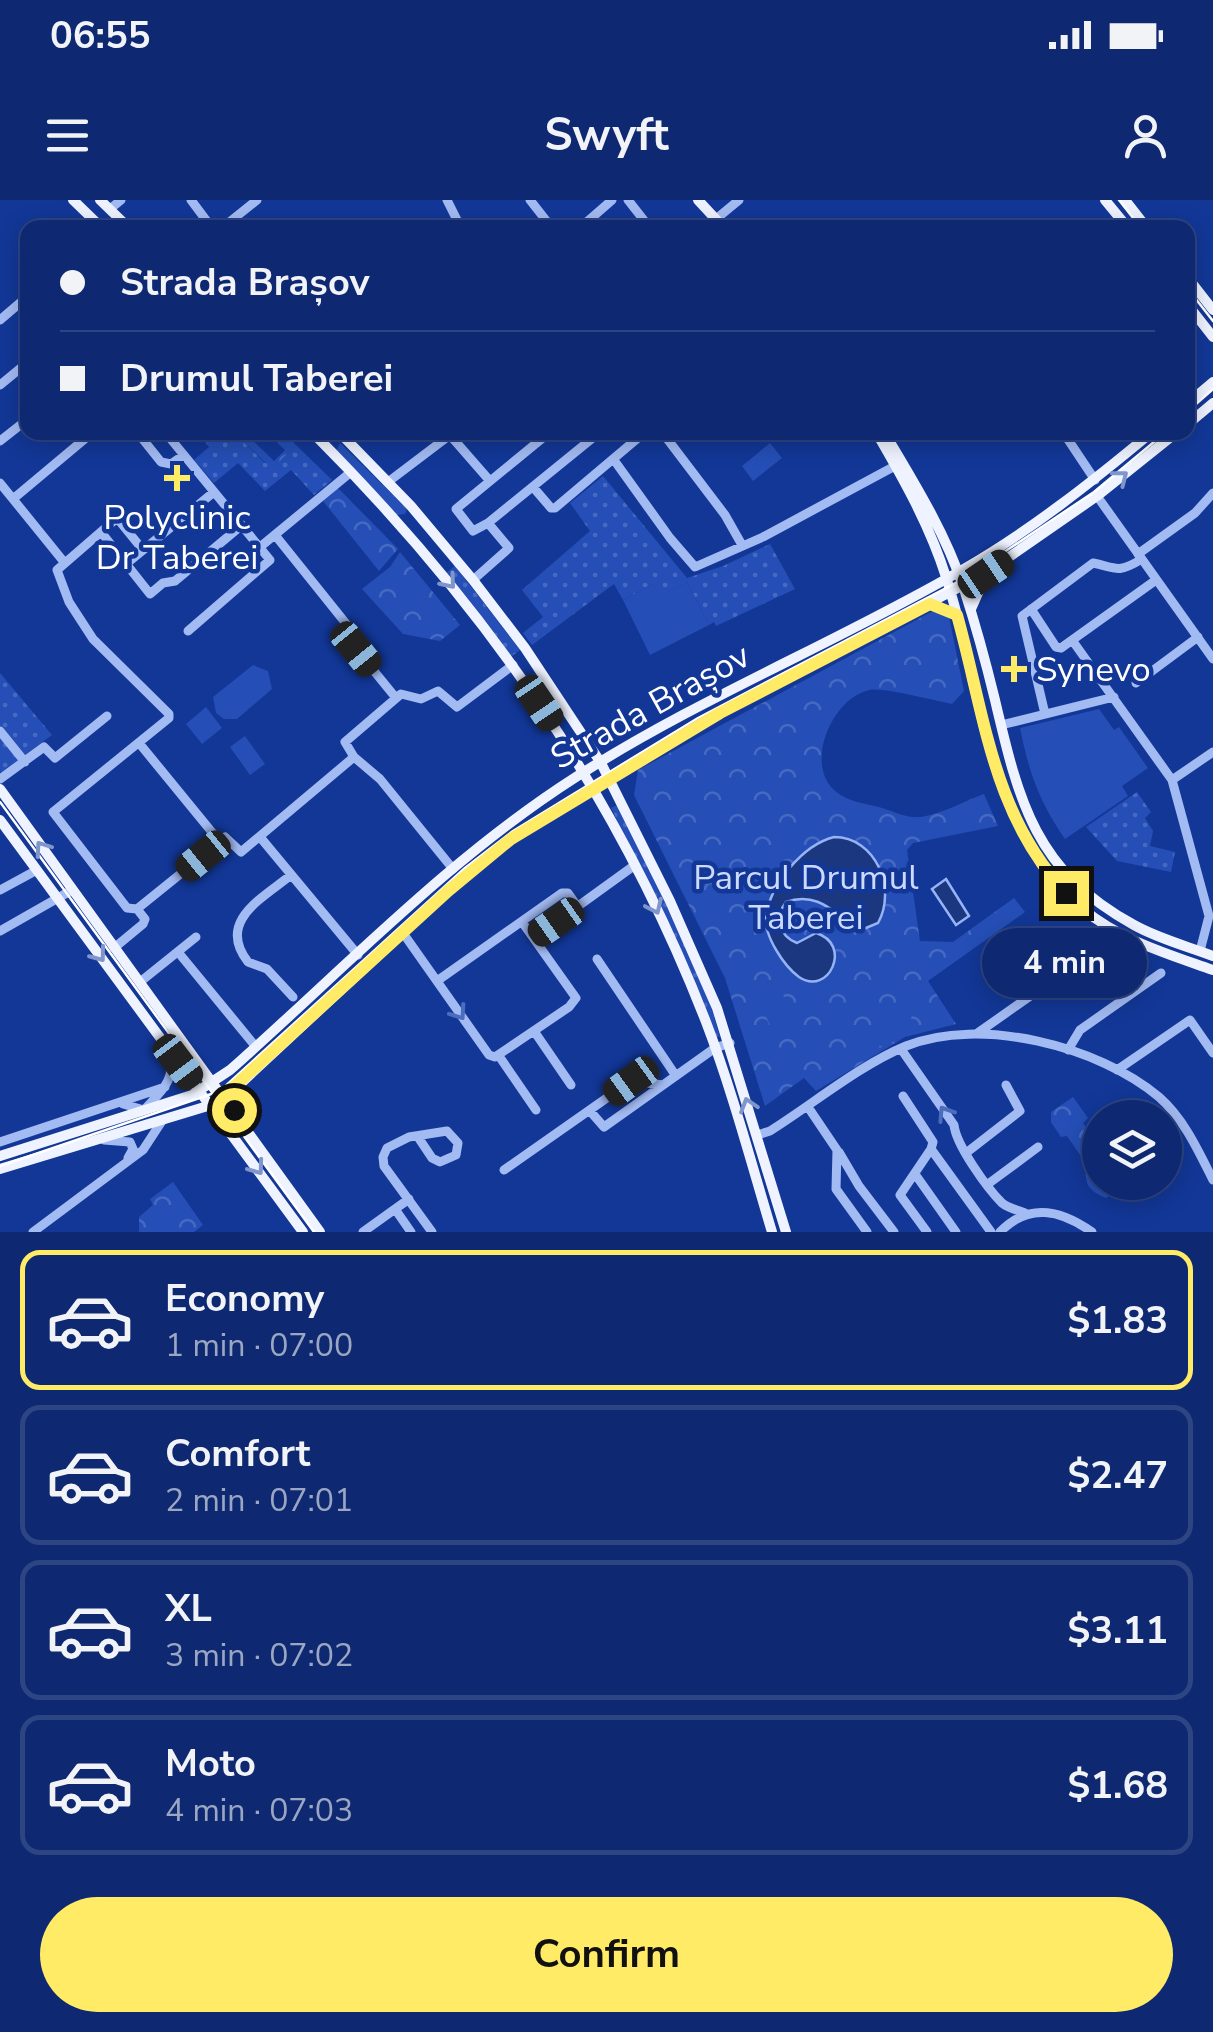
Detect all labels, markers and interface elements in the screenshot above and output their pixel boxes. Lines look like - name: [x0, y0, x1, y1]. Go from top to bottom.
- text: 06:55: [50, 10, 151, 61]
- text: Swyft: [544, 105, 669, 166]
- icon: menu: [40, 108, 95, 163]
- icon: person: [1118, 108, 1173, 163]
- text: Strada Brașov: [120, 257, 369, 308]
- text: Drumul Taberei: [120, 353, 393, 404]
- marker: Polyclinic Dr Taberei: [164, 465, 190, 491]
- one-way arrow: [1110, 471, 1128, 489]
- place label: Polyclinic Dr Taberei: [96, 494, 258, 581]
- car: [953, 545, 1019, 603]
- one-way arrow: [437, 570, 455, 588]
- car: [325, 616, 387, 682]
- street label: Strada Brașov: [542, 632, 758, 781]
- place label: Synevo: [1036, 646, 1151, 693]
- marker: Synevo: [1001, 656, 1027, 682]
- car: [510, 670, 568, 736]
- car: [170, 825, 236, 887]
- one-way arrow: [36, 841, 55, 860]
- park label: Parcul Drumul Taberei: [693, 854, 919, 941]
- route end: [1044, 871, 1089, 916]
- car: [523, 893, 589, 951]
- one-way arrow: [643, 897, 663, 915]
- callout: 4 min: [984, 928, 1148, 998]
- text: 4 min: [1023, 941, 1106, 984]
- one-way arrow: [87, 944, 105, 962]
- one-way arrow: [447, 1002, 465, 1020]
- car: [148, 1029, 208, 1095]
- car: [598, 1051, 664, 1111]
- route start: [212, 1088, 257, 1133]
- one-way arrow: [740, 1097, 760, 1114]
- map controls: [1082, 1100, 1182, 1200]
- button: layers: [1082, 1100, 1182, 1200]
- one-way arrow: [938, 1106, 957, 1124]
- one-way arrow: [246, 1157, 263, 1175]
- text: Economy: [165, 1273, 324, 1324]
- icon: car: [45, 1275, 135, 1365]
- text: $1.83: [1067, 1295, 1168, 1346]
- text: 1 min · 07:00: [165, 1324, 353, 1367]
- text: Comfort: [165, 1428, 310, 1479]
- icon: car: [45, 1430, 135, 1520]
- text: $2.47: [1067, 1450, 1168, 1501]
- text: 2 min · 07:01: [165, 1479, 353, 1522]
- text: XL: [165, 1583, 212, 1634]
- icon: car: [45, 1585, 135, 1675]
- text: $3.11: [1067, 1605, 1168, 1656]
- text: 3 min · 07:02: [165, 1634, 353, 1677]
- text: Moto: [165, 1738, 256, 1789]
- icon: car: [45, 1740, 135, 1830]
- text: $1.68: [1067, 1760, 1168, 1811]
- text: 4 min · 07:03: [165, 1789, 353, 1832]
- button: Confirm: [40, 1897, 1173, 2012]

